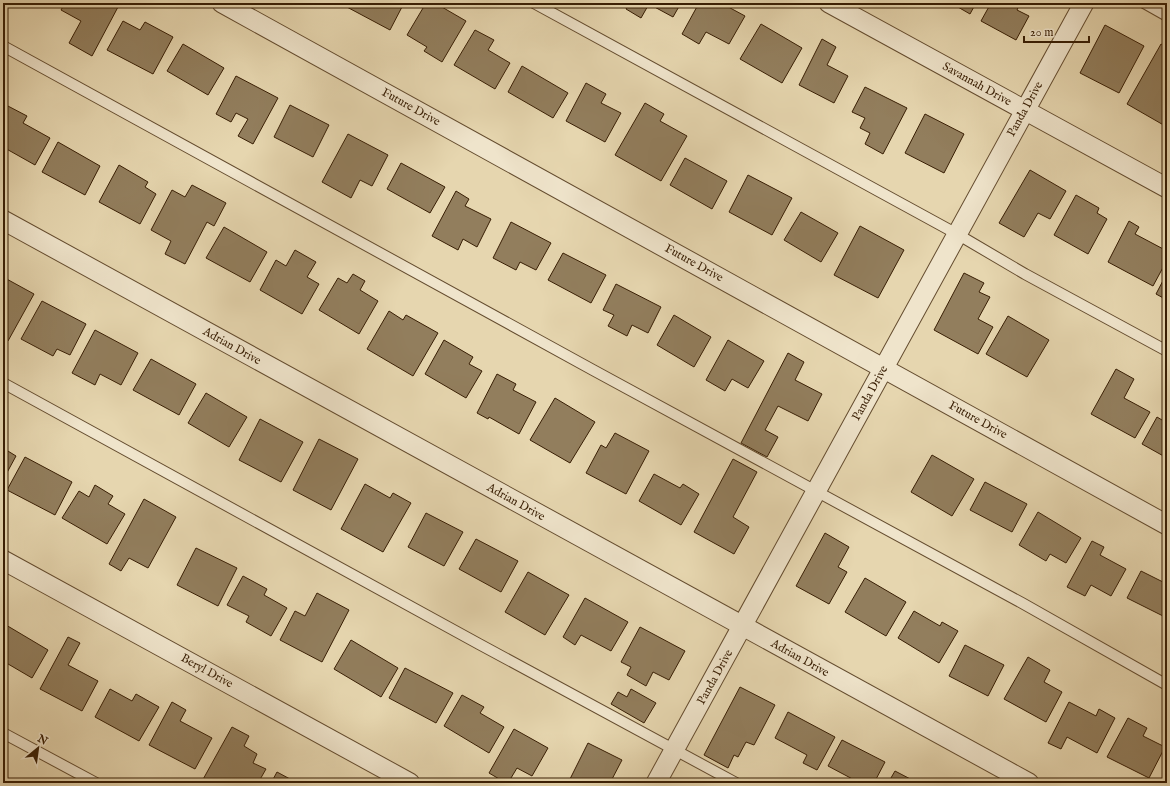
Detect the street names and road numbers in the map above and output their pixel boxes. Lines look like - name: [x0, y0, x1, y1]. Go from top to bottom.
- street label: Savannah Drive: [940, 59, 1015, 109]
- street label: Panda Drive: [1004, 78, 1046, 139]
- street label: Future Drive: [379, 85, 443, 129]
- street label: Future Drive: [662, 241, 726, 285]
- street label: Adrian Drive: [199, 323, 264, 368]
- street label: Panda Drive: [849, 362, 891, 423]
- street label: Future Drive: [946, 398, 1010, 442]
- street label: Adrian Drive: [483, 479, 548, 524]
- street label: Adrian Drive: [767, 635, 832, 680]
- street label: Panda Drive: [694, 646, 736, 707]
- street label: Beryl Drive: [178, 651, 236, 692]

